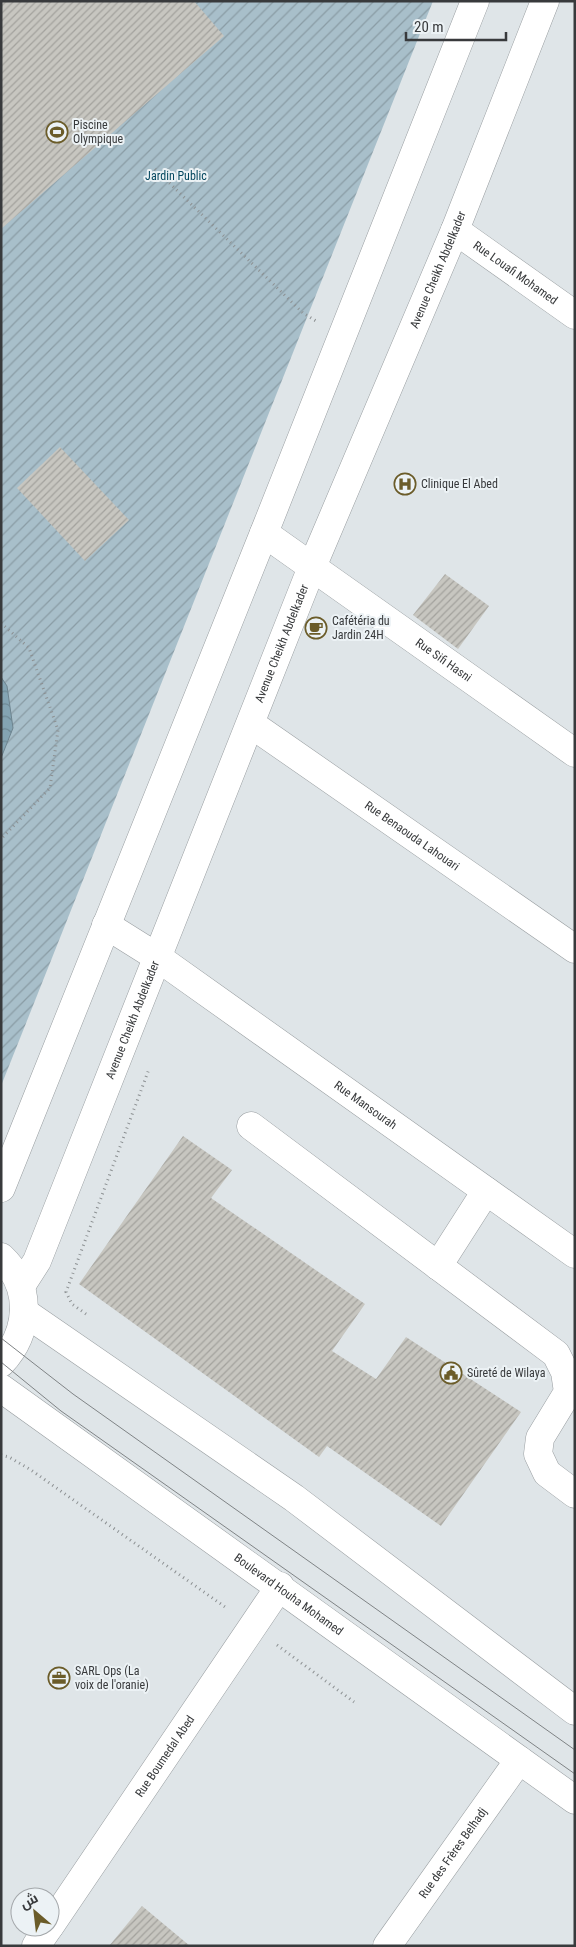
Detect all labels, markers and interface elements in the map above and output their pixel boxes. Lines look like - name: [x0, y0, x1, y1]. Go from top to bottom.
- scale bar: [406, 10, 506, 42]
- text: 20 m: [414, 18, 444, 36]
- place label: Piscine Olympique: [73, 118, 123, 146]
- sports icon: Piscine Olympique: [45, 120, 69, 144]
- park label: Jardin Public: [145, 169, 207, 183]
- street label: Avenue Cheikh Abdelkader: [407, 209, 469, 331]
- street label: Rue Louafi Mohamed: [471, 238, 560, 307]
- hospital icon: Clinique El Abed: [393, 472, 417, 496]
- place label: Clinique El Abed: [421, 477, 498, 491]
- street label: Avenue Cheikh Abdelkader: [252, 582, 312, 705]
- place label: Cafétéria du Jardin 24H: [332, 614, 390, 642]
- cafe icon: Cafétéria du Jardin 24H: [304, 616, 328, 640]
- street label: Rue Sifi Hasni: [413, 635, 474, 685]
- street label: Rue Benaouda Lahouari: [362, 798, 462, 873]
- street label: Avenue Cheikh Abdelkader: [103, 958, 162, 1081]
- street label: Rue Mansourah: [331, 1078, 400, 1132]
- public building icon: Sûreté de Wilaya: [439, 1361, 463, 1385]
- place label: Sûreté de Wilaya: [467, 1366, 546, 1380]
- street label: Boulevard Houha Mohamed: [231, 1551, 346, 1638]
- place label: SARL Ops (La voix de l'oranie): [75, 1664, 149, 1692]
- office icon: SARL Ops (La voix de l'oranie): [47, 1666, 71, 1690]
- street label: Rue Boumedal Abed: [132, 1713, 197, 1800]
- street label: Rue des Frères Belhadj: [416, 1805, 490, 1901]
- north arrow: [10, 1887, 60, 1937]
- text: ش: [17, 1889, 41, 1913]

